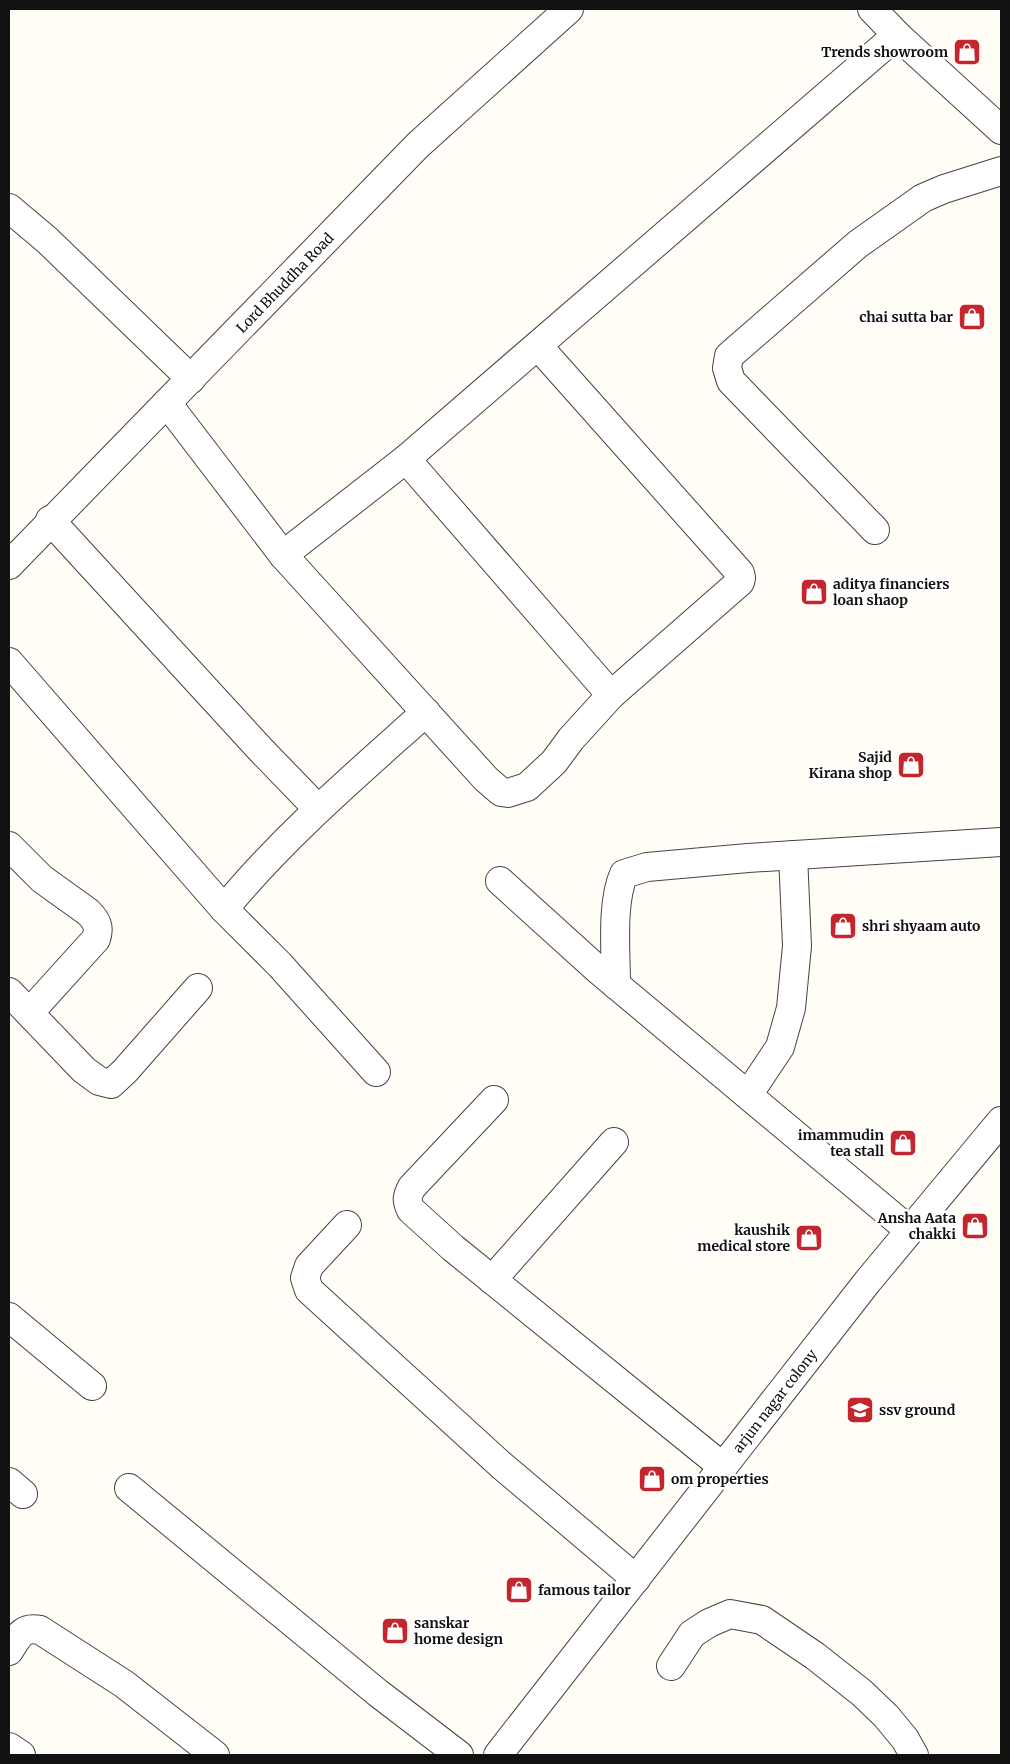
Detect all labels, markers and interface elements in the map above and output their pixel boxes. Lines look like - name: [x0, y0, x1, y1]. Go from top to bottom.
- shop icon: Trends showroom: [952, 37, 982, 67]
- place label: Trends showroom: [821, 43, 948, 61]
- street label: Lord Bhuddha Road: [233, 229, 338, 337]
- shop icon: chai sutta bar: [957, 302, 987, 332]
- place label: chai sutta bar: [859, 308, 953, 326]
- place label: aditya financiers loan shaop: [833, 575, 950, 609]
- shop icon: aditya financiers loan shaop: [799, 577, 829, 607]
- place label: Sajid Kirana shop: [808, 748, 892, 782]
- shop icon: Sajid Kirana shop: [896, 750, 926, 780]
- shop icon: shri shyaam auto: [828, 911, 858, 941]
- place label: shri shyaam auto: [862, 917, 980, 935]
- place label: imammudin tea stall: [798, 1126, 884, 1160]
- shop icon: imammudin tea stall: [888, 1128, 918, 1158]
- place label: Ansha Aata chakki: [877, 1209, 956, 1243]
- shop icon: Ansha Aata chakki: [960, 1211, 990, 1241]
- place label: kaushik medical store: [697, 1221, 791, 1255]
- shop icon: kaushik medical store: [794, 1223, 824, 1253]
- street label: arjun nagar colony: [729, 1345, 821, 1456]
- school or university icon: ssv ground: [845, 1395, 875, 1425]
- place label: ssv ground: [879, 1401, 956, 1419]
- shop icon: om properties: [637, 1464, 667, 1494]
- place label: om properties: [671, 1470, 769, 1488]
- shop icon: famous tailor: [504, 1575, 534, 1605]
- place label: famous tailor: [538, 1581, 631, 1599]
- place label: sanskar home design: [414, 1614, 504, 1648]
- shop icon: sanskar home design: [380, 1616, 410, 1646]

